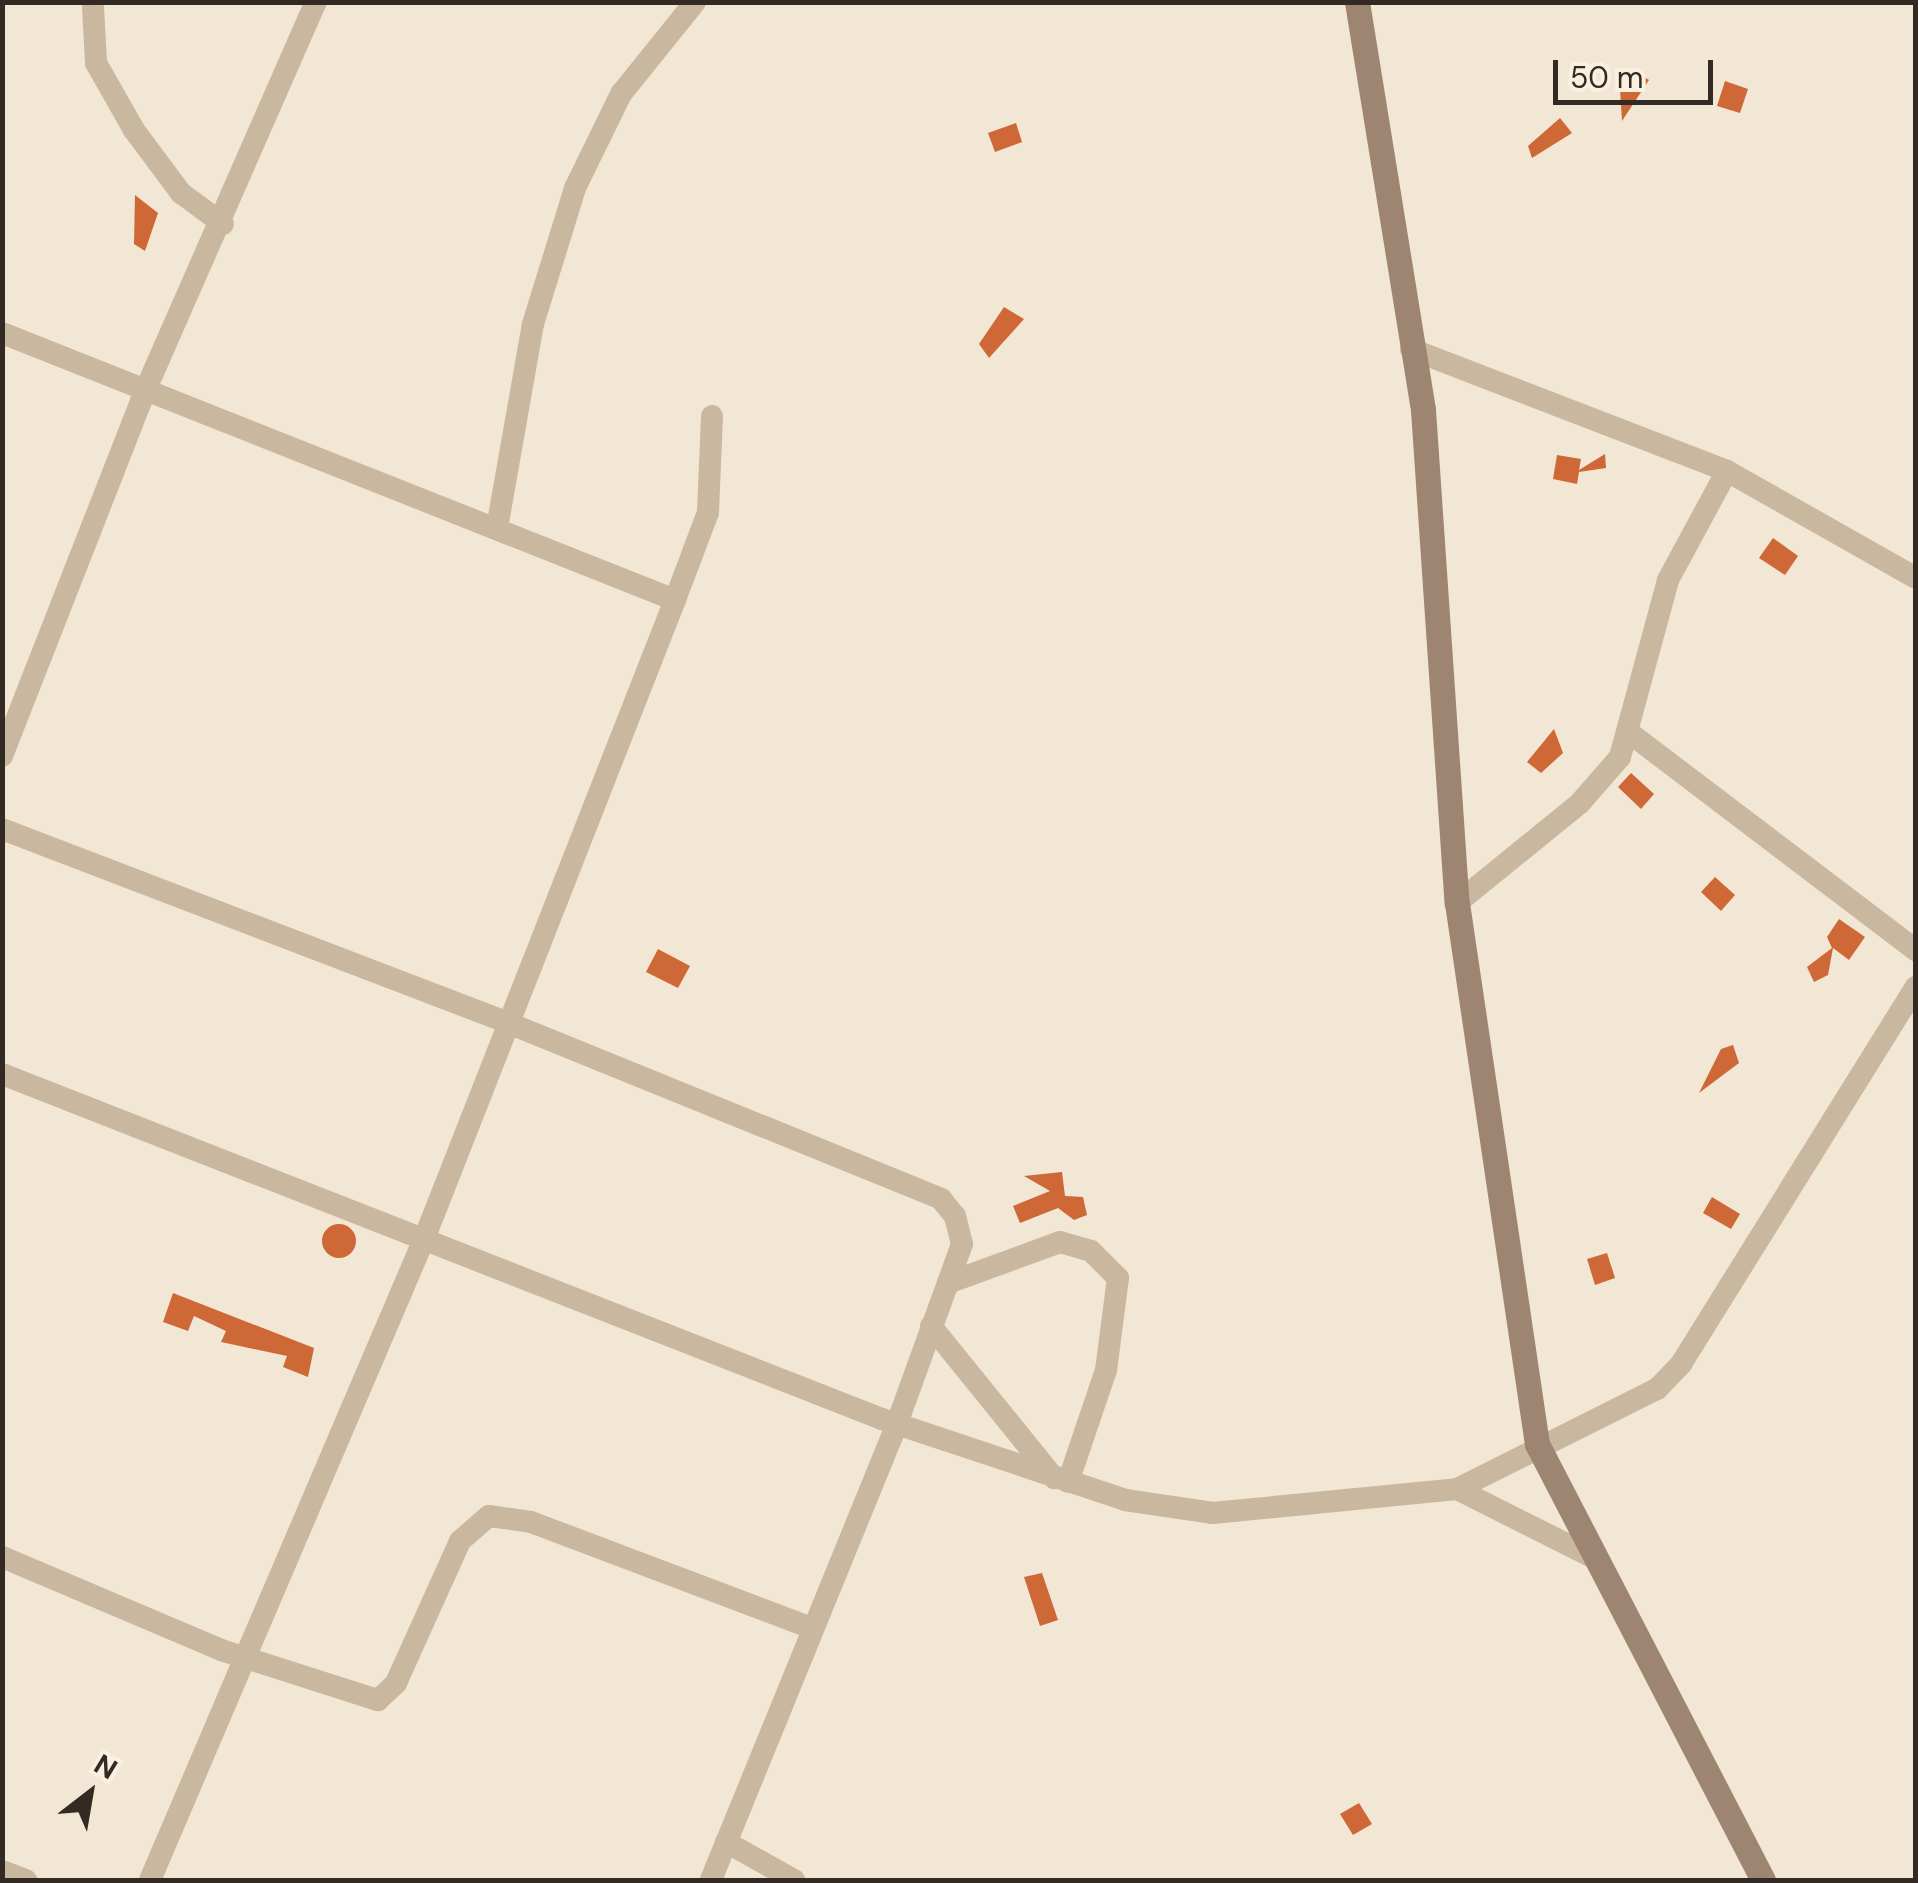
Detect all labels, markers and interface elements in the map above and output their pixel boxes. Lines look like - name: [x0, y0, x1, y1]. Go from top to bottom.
- scale bar: [1558, 40, 1718, 102]
- text: 50 m: [1570, 58, 1644, 97]
- north arrow: [40, 1743, 140, 1843]
- text: N: [87, 1746, 124, 1788]

